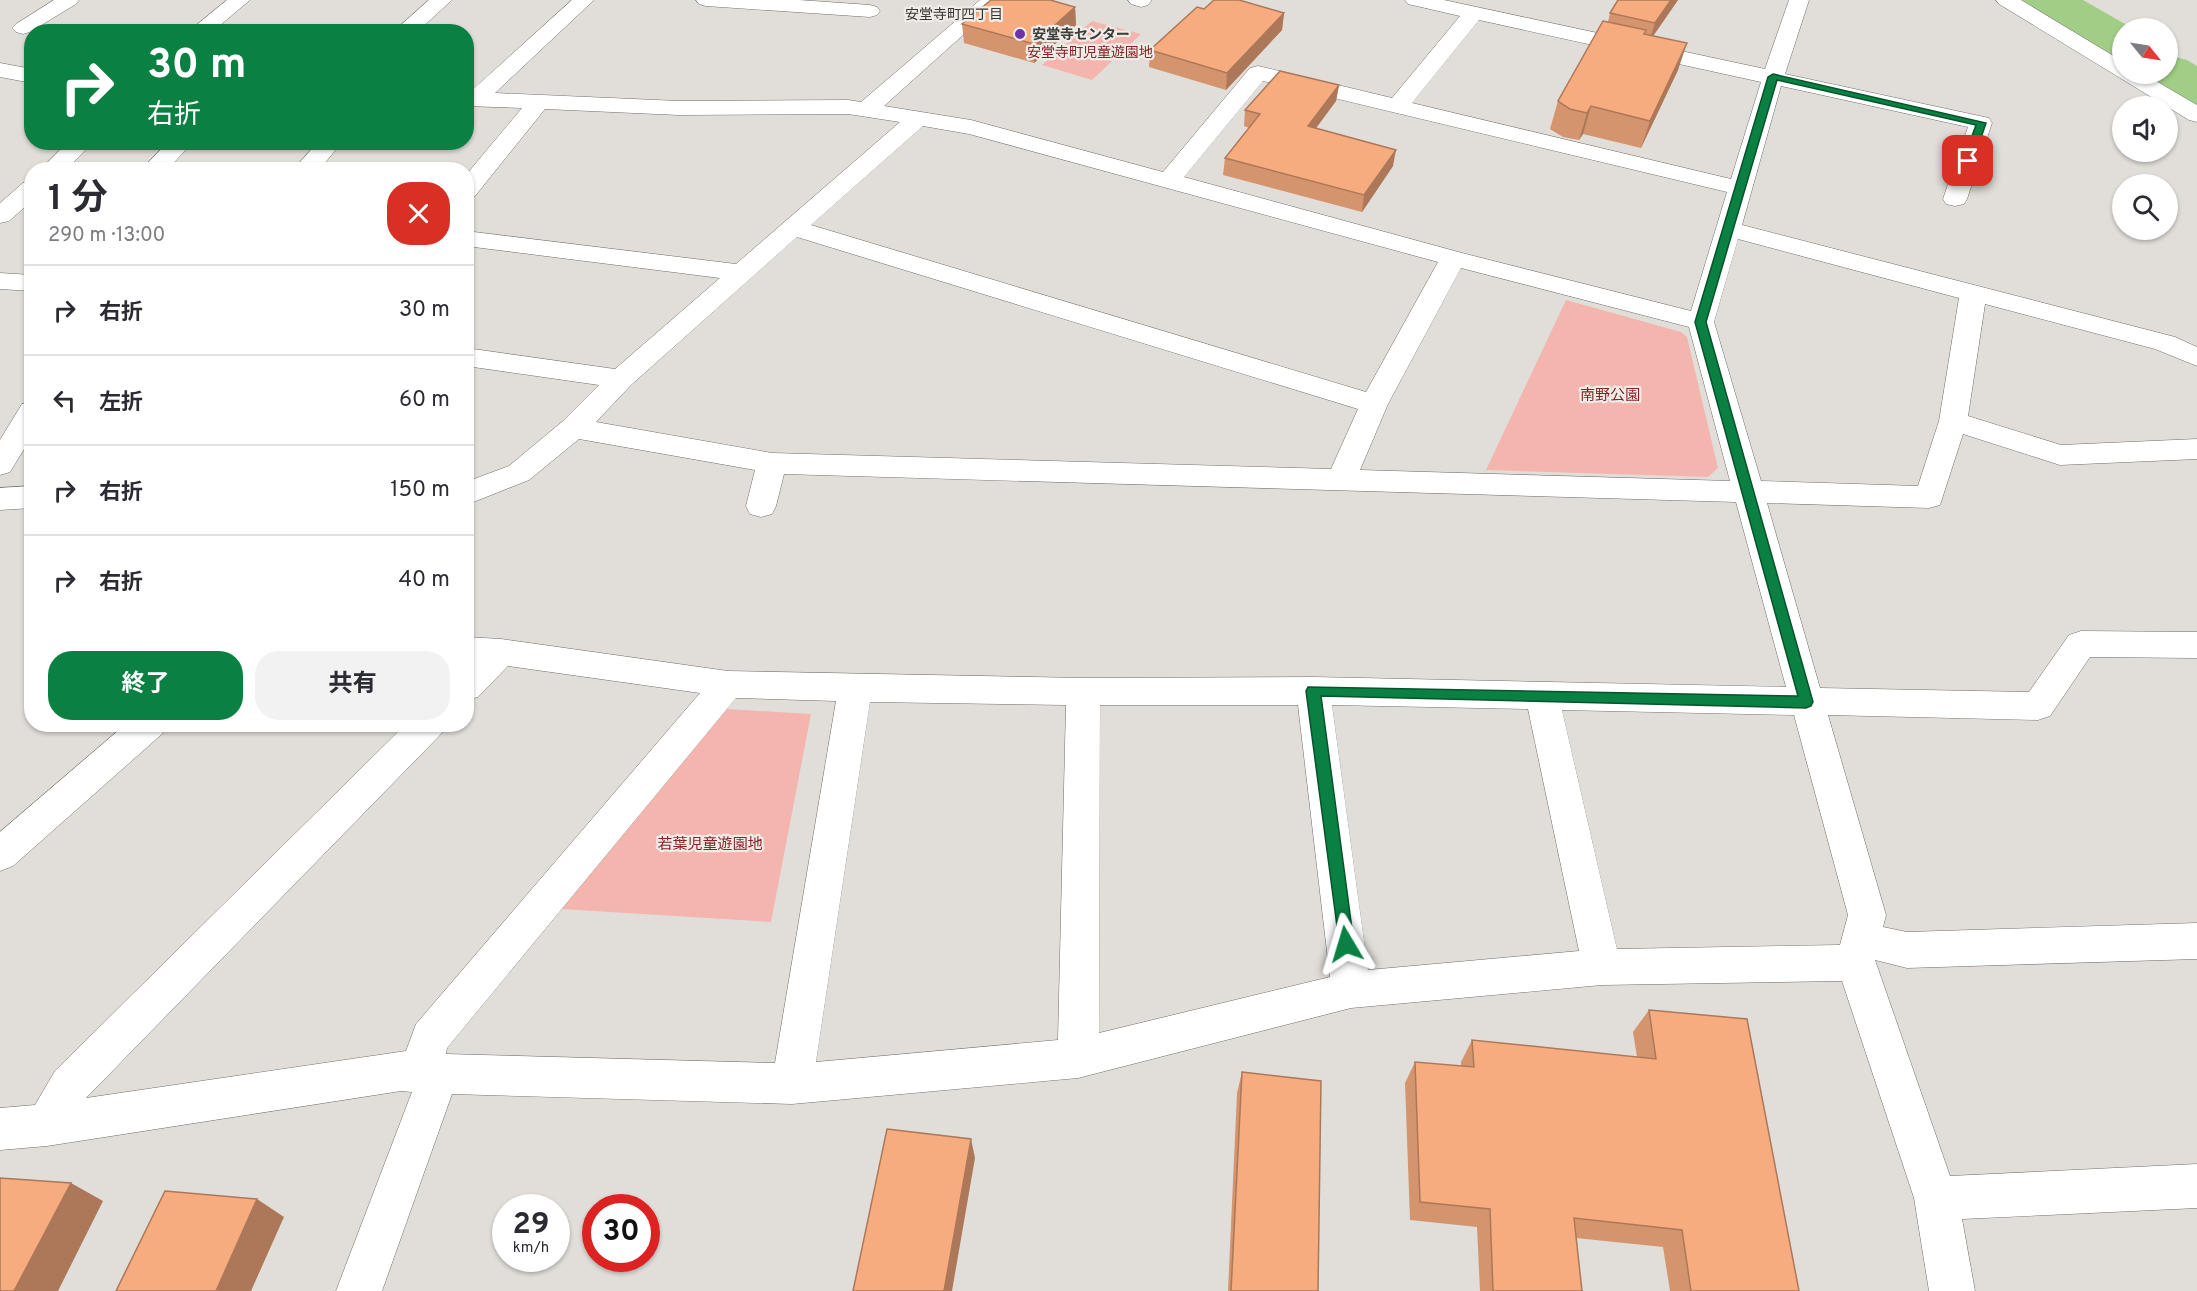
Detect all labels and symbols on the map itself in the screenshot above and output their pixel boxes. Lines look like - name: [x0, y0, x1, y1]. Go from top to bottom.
- district label: 安堂寺町四丁目: [905, 7, 1003, 24]
- north arrow: [2112, 18, 2178, 84]
- marker: 安堂寺センター: [1013, 27, 1027, 41]
- place label: 安堂寺センター: [1032, 27, 1130, 44]
- park label: 安堂寺町児童遊園地: [1027, 44, 1153, 62]
- pin: [1942, 135, 1993, 186]
- park label: 南野公園: [1580, 387, 1640, 406]
- park label: 若葉児童遊園地: [657, 835, 763, 855]
- position arrow: [1314, 912, 1378, 976]
- speed limit sign: 30: [582, 1194, 660, 1272]

